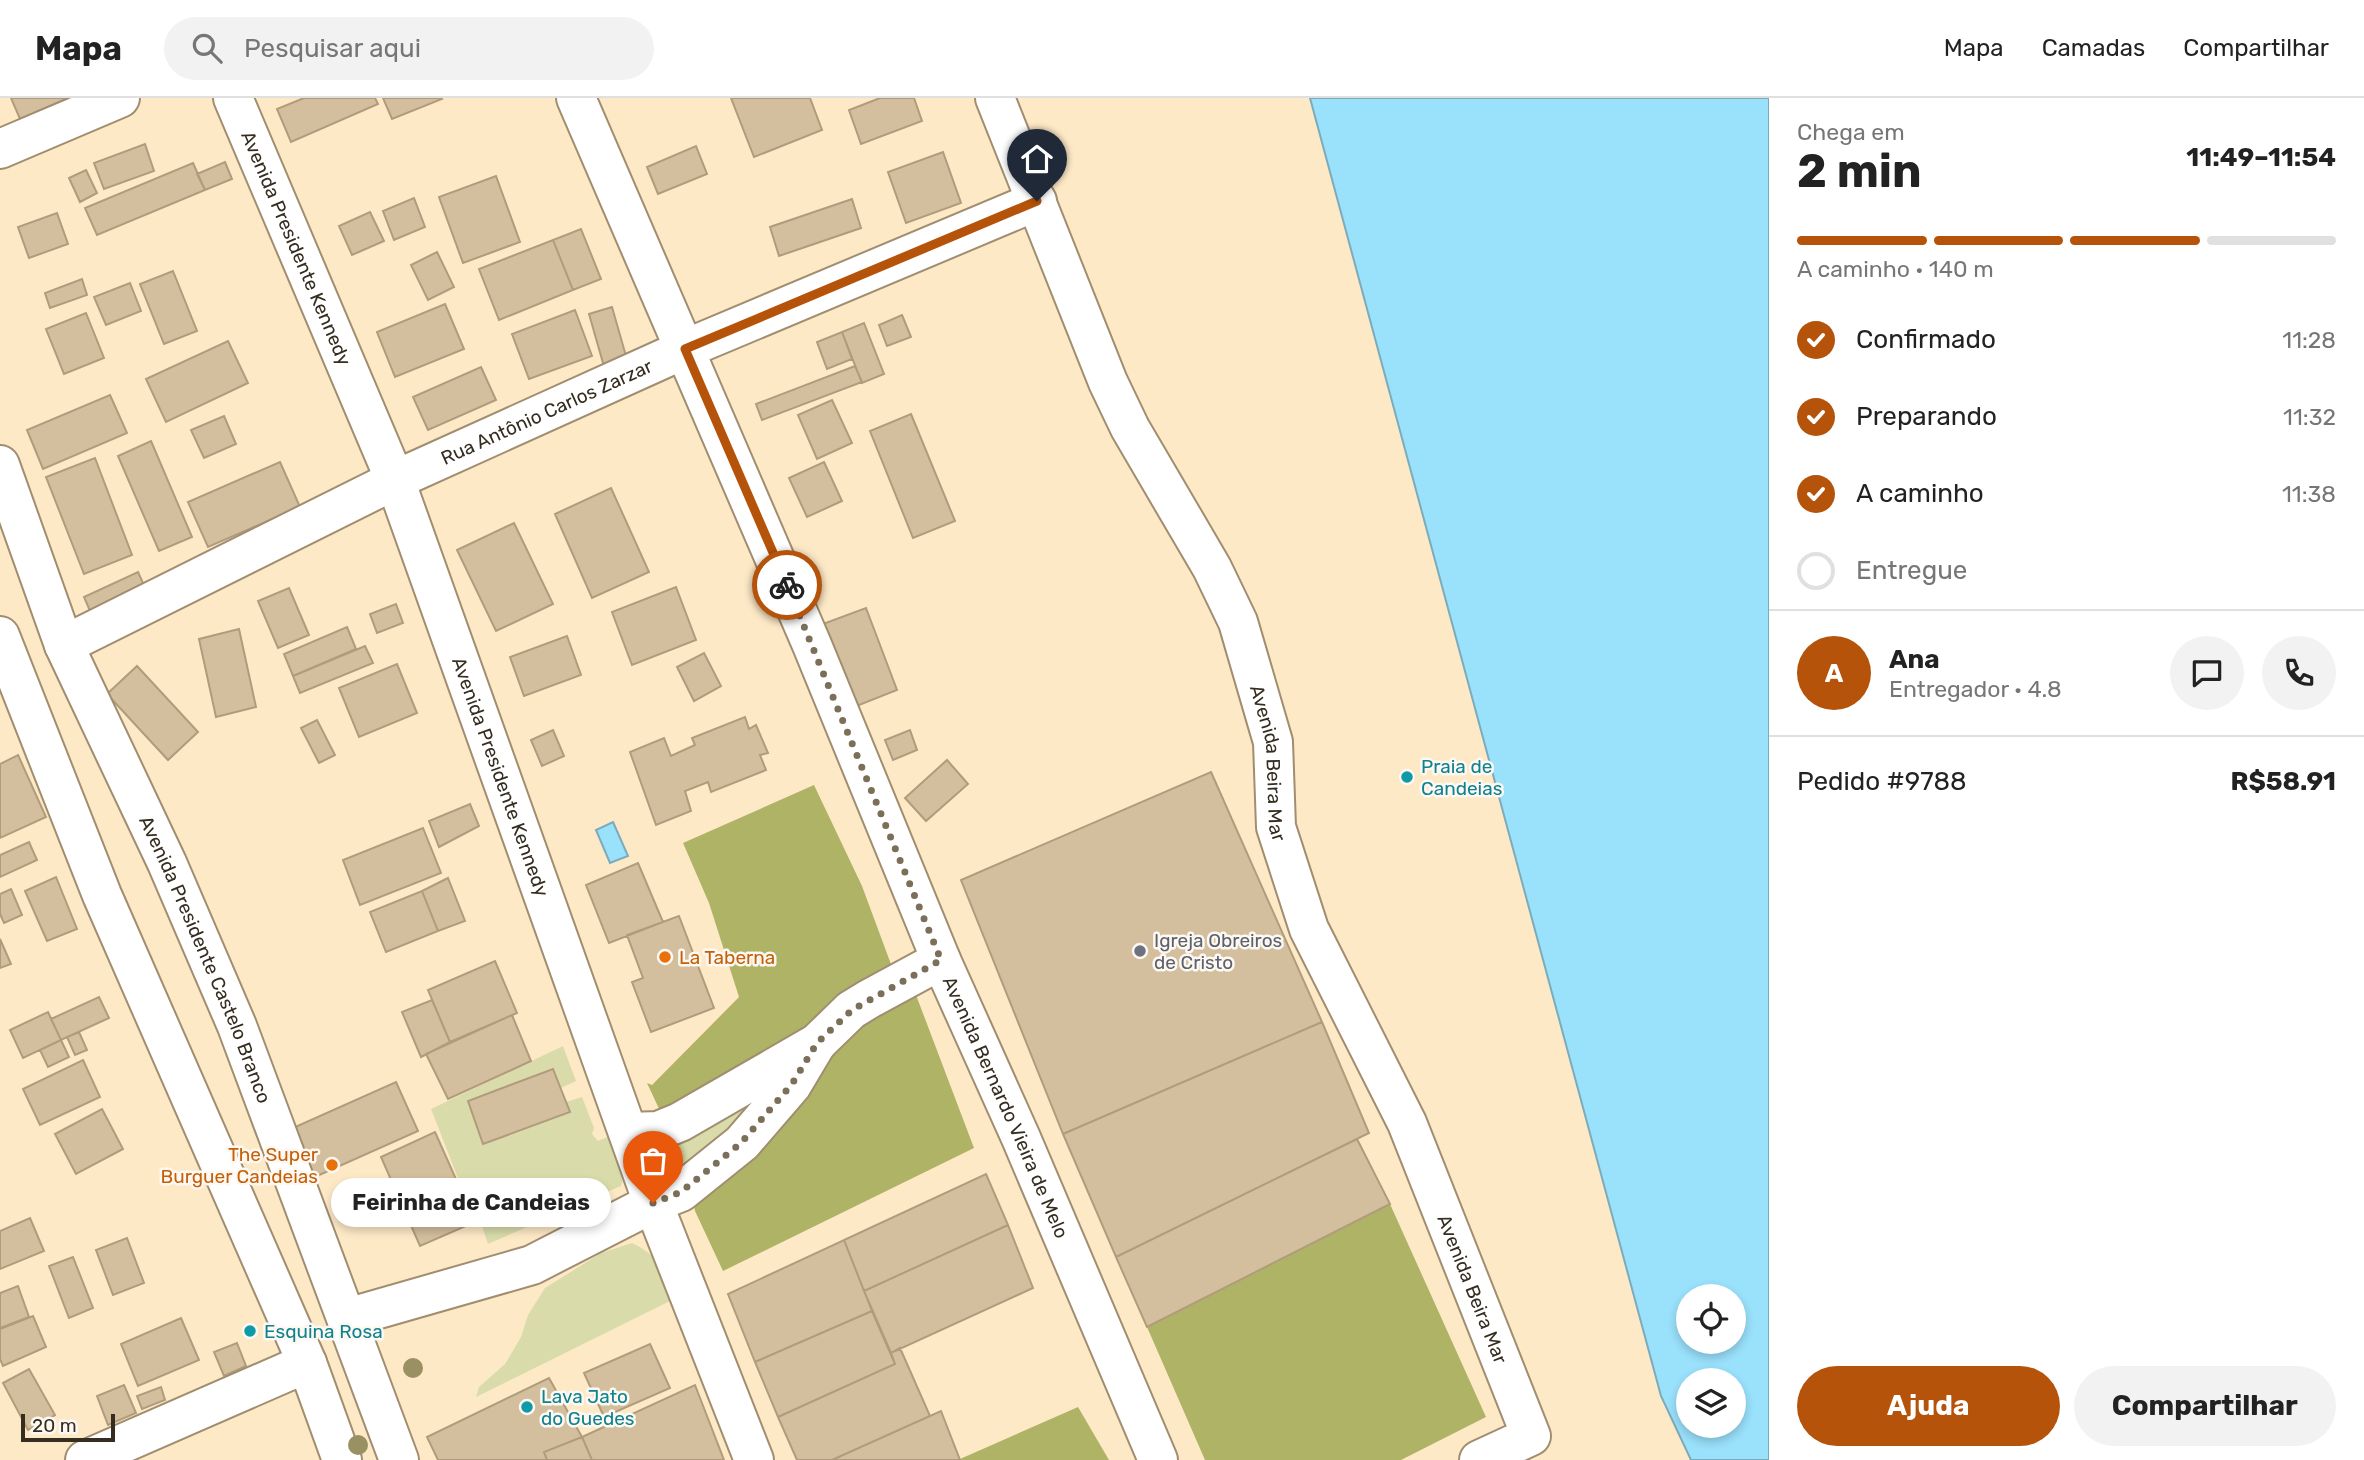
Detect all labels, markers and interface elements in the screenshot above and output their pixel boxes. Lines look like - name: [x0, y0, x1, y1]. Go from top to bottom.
- search box: [164, 17, 654, 80]
- text: Mapa: [35, 29, 122, 68]
- icon: search: [188, 29, 226, 67]
- text: Pesquisar aqui: [244, 33, 421, 64]
- text: Mapa: [1944, 34, 2004, 62]
- text: Camadas: [2042, 34, 2145, 62]
- text: Compartilhar: [2183, 34, 2329, 62]
- text: Chega em: [1797, 118, 1905, 146]
- street label: Avenida Presidente Kennedy: [237, 127, 357, 369]
- pin: [1007, 129, 1067, 201]
- icon: home: [1018, 140, 1056, 178]
- text: 11:49–11:54: [2186, 142, 2336, 173]
- text: 2 min: [1797, 144, 1922, 199]
- text: A caminho · 140 m: [1797, 255, 1994, 283]
- icon: check: [1797, 321, 1835, 359]
- text: Confirmado: [1856, 324, 1996, 355]
- text: 11:28: [2282, 326, 2336, 354]
- street label: Rua Antônio Carlos Zarzar: [437, 354, 656, 469]
- icon: check: [1797, 398, 1835, 436]
- text: Preparando: [1856, 401, 1997, 432]
- text: 11:32: [2283, 403, 2336, 431]
- icon: check: [1797, 475, 1835, 513]
- text: A caminho: [1856, 478, 1984, 509]
- text: 11:38: [2282, 480, 2336, 508]
- courier: [752, 550, 822, 620]
- text: Entregue: [1856, 555, 1967, 586]
- icon: bike: [768, 566, 806, 604]
- button: chat: [2170, 636, 2244, 710]
- button: phone: [2262, 636, 2336, 710]
- text: Ana: [1889, 644, 1940, 675]
- street label: Avenida Presidente Kennedy: [448, 654, 554, 900]
- text: A: [1825, 658, 1843, 689]
- text: Entregador · 4.8: [1889, 675, 2062, 703]
- street label: Avenida Beira Mar: [1245, 682, 1292, 845]
- place label: Praia de Candeias: [1421, 755, 1502, 800]
- text: Pedido #9788: [1797, 766, 1967, 797]
- text: R$58.91: [2230, 766, 2336, 797]
- marker: Praia de Candeias: [1399, 769, 1415, 785]
- street label: Avenida Presidente Castelo Branco: [135, 812, 276, 1106]
- place label: Igreja Obreiros de Cristo: [1154, 929, 1282, 974]
- marker: Igreja Obreiros de Cristo: [1132, 943, 1148, 959]
- place label: La Taberna: [679, 946, 775, 969]
- marker: La Taberna: [657, 949, 673, 965]
- street label: Avenida Bernardo Vieira de Melo: [938, 973, 1074, 1242]
- pin: [623, 1131, 683, 1203]
- icon: bag: [634, 1142, 672, 1180]
- place label: The Super Burguer Candeias: [161, 1143, 319, 1188]
- marker: The Super Burguer Candeias: [324, 1157, 340, 1173]
- callout: Feirinha de Candeias: [331, 1178, 611, 1228]
- text: Feirinha de Candeias: [352, 1188, 590, 1216]
- street label: Avenida Beira Mar: [1433, 1211, 1513, 1368]
- map controls: [1676, 1284, 1746, 1438]
- button: locate: [1676, 1284, 1746, 1354]
- place label: Esquina Rosa: [264, 1320, 383, 1343]
- marker: Esquina Rosa: [242, 1323, 258, 1339]
- button: Ajuda: [1797, 1366, 2060, 1446]
- button: Compartilhar: [2074, 1366, 2336, 1446]
- button: layers: [1676, 1368, 1746, 1438]
- place label: Lava Jato do Guedes: [541, 1385, 635, 1430]
- marker: Lava Jato do Guedes: [519, 1399, 535, 1415]
- scale bar: [21, 1411, 116, 1443]
- text: 20 m: [32, 1414, 77, 1437]

